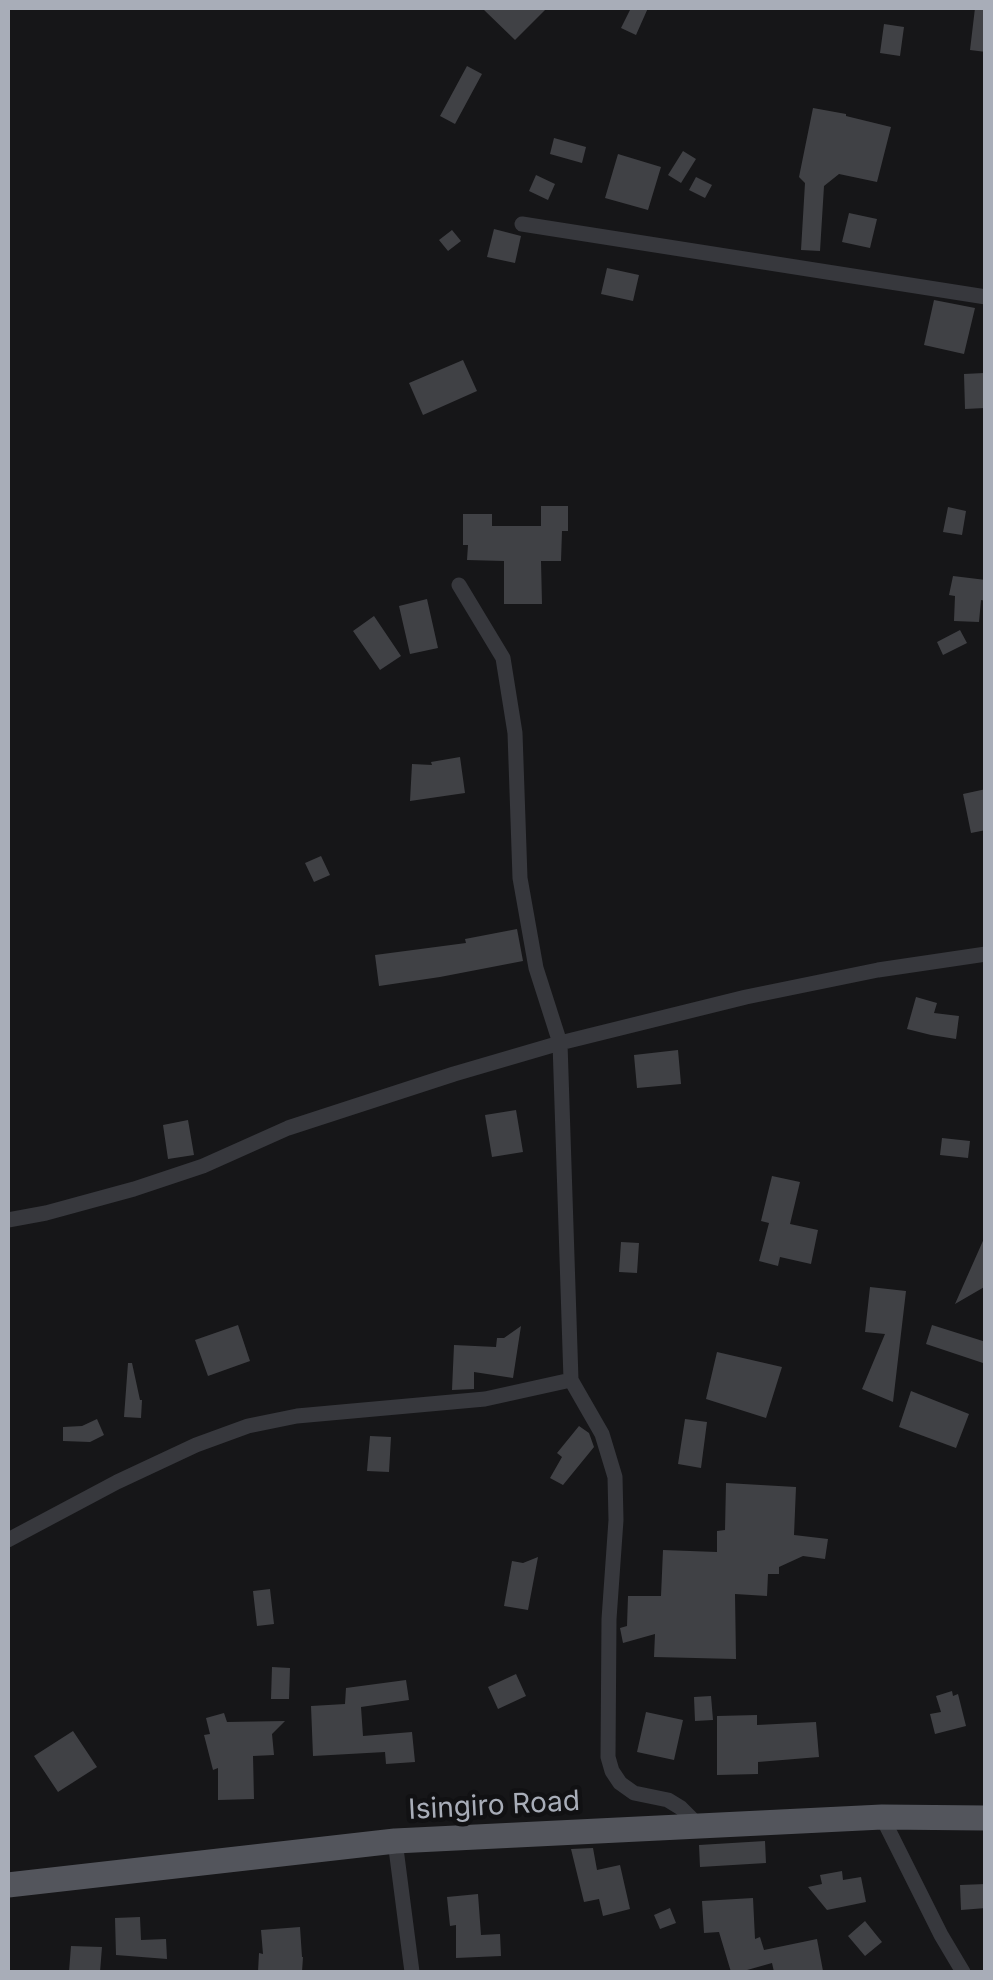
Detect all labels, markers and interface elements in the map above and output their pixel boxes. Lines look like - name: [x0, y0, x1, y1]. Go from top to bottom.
- street label: Isingiro Road: [407, 1785, 581, 1827]

